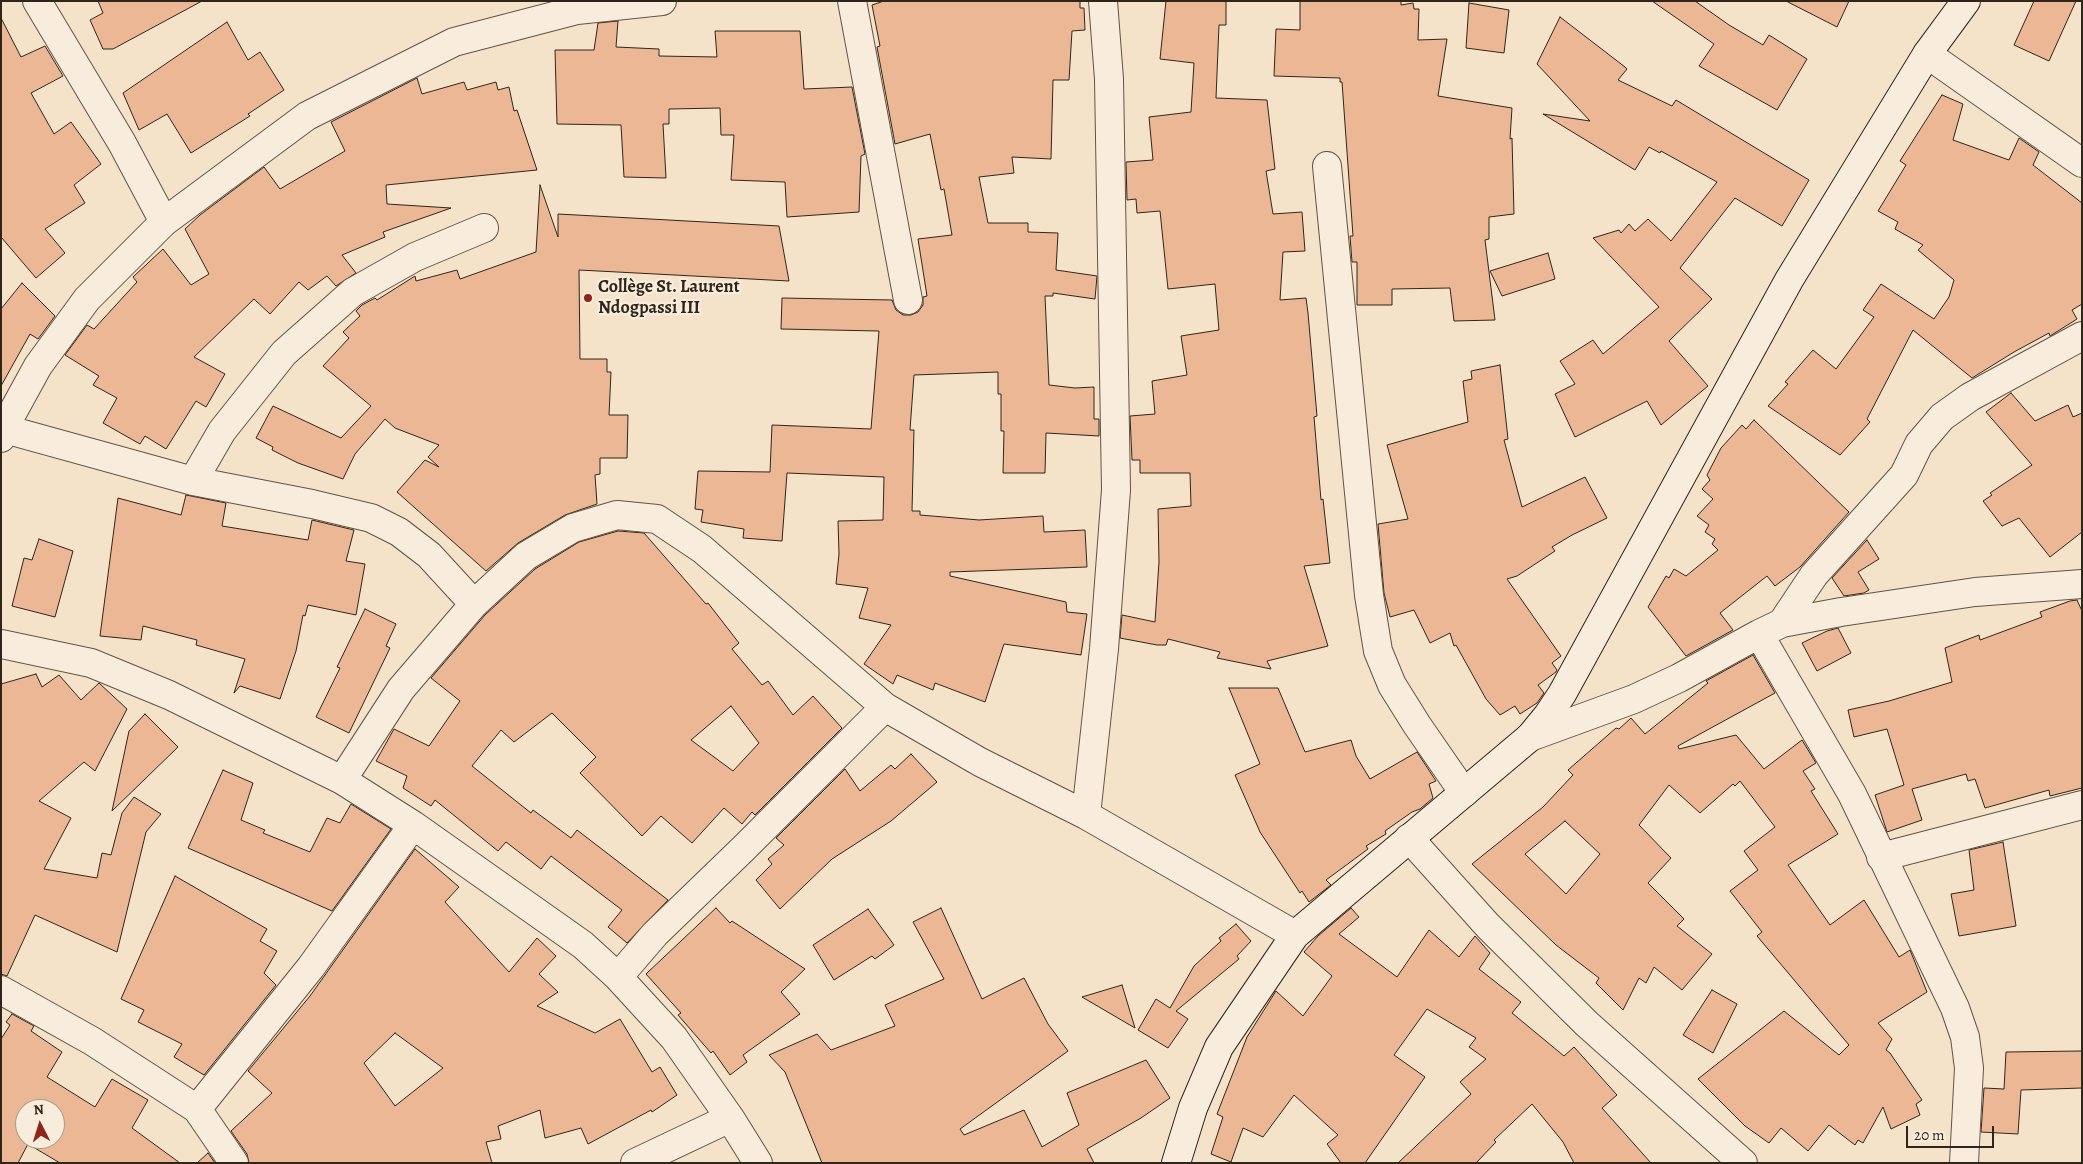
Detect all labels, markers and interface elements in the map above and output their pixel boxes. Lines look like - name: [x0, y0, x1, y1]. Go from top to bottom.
- place label: Collège St. Laurent Ndogpassi III: [598, 277, 740, 320]
- marker: Collège St. Laurent Ndogpassi III: [582, 292, 594, 304]
- north arrow: [15, 1099, 65, 1149]
- text: N: [33, 1100, 45, 1119]
- scale bar: [1908, 1116, 1996, 1148]
- text: 20 m: [1914, 1125, 1945, 1145]

